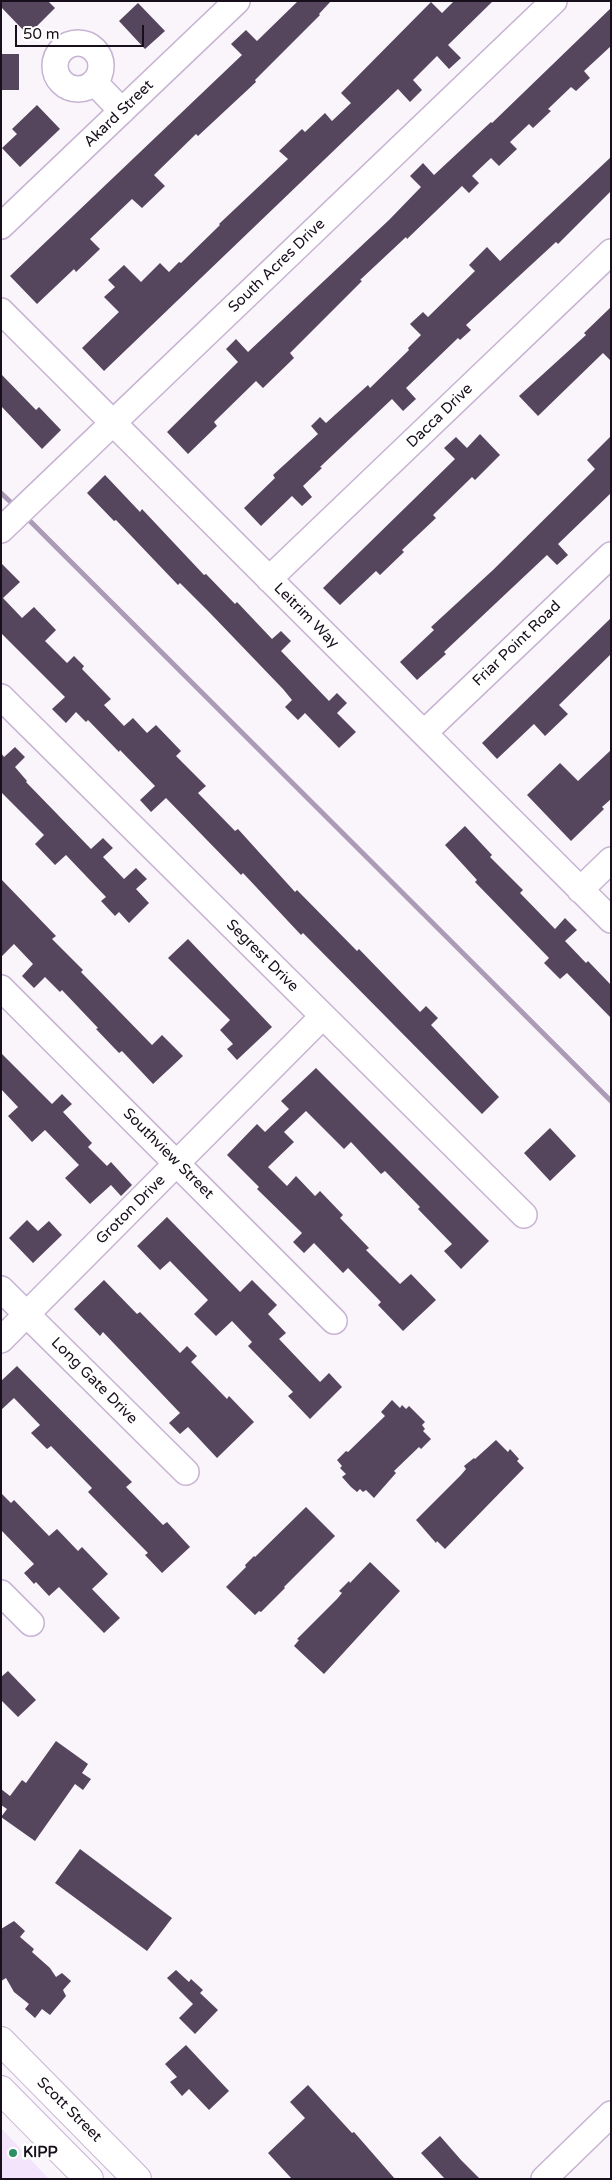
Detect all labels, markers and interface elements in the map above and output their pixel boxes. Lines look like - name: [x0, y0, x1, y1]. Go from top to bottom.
- scale bar: [18, 15, 146, 47]
- text: 50 m: [23, 25, 60, 43]
- street label: Akard Street: [81, 77, 157, 151]
- street label: South Acres Drive: [225, 215, 329, 317]
- street label: Dacca Drive: [403, 380, 477, 452]
- street label: Leitrim Way: [270, 580, 342, 652]
- street label: Friar Point Road: [469, 597, 565, 691]
- street label: Segrest Drive: [222, 916, 302, 996]
- street label: Southview Street: [119, 1105, 217, 1203]
- street label: Groton Drive: [93, 1172, 169, 1248]
- street label: Long Gate Drive: [47, 1334, 141, 1428]
- street label: Scott Street: [33, 2074, 105, 2146]
- place label: KIPP: [23, 2144, 57, 2162]
- marker: KIPP: [7, 2147, 19, 2159]

